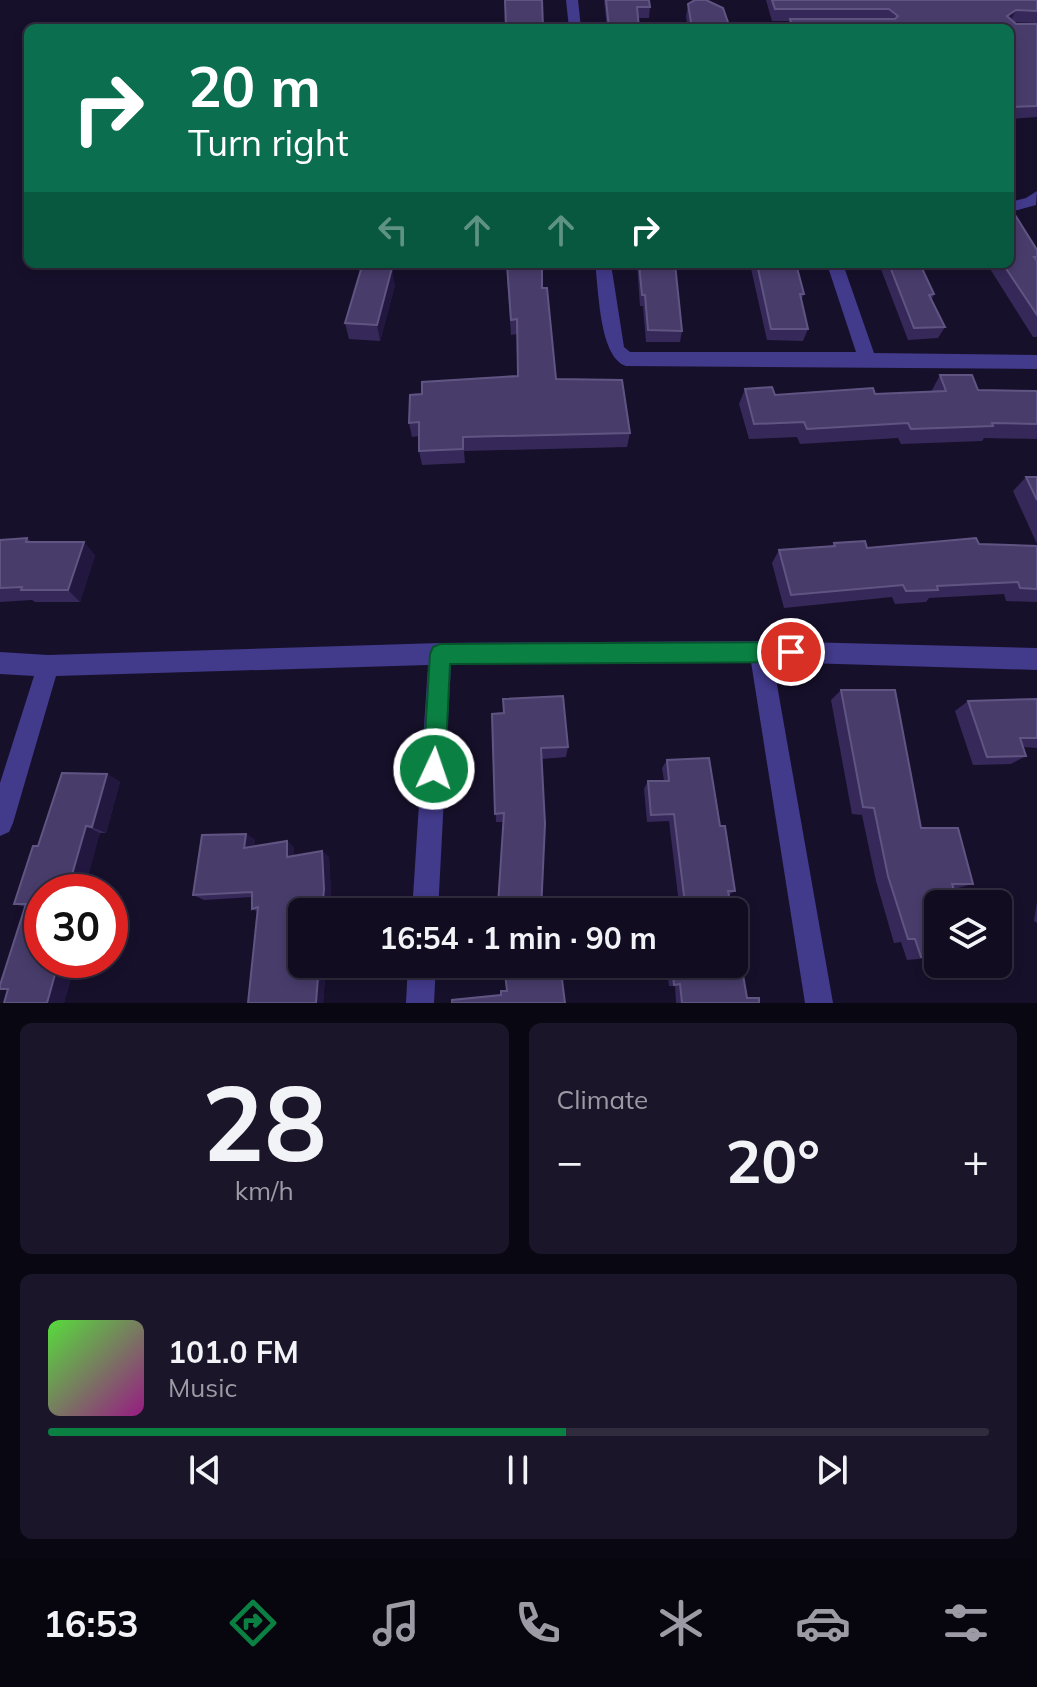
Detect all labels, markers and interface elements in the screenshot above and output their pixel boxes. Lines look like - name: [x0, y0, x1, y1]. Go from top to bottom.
- text: 20 m: [188, 51, 321, 121]
- icon: right: [56, 56, 160, 160]
- text: Turn right: [188, 120, 349, 165]
- icon: left: [371, 208, 415, 252]
- icon: ahead: [455, 208, 499, 252]
- icon: ahead: [539, 208, 583, 252]
- icon: right: [623, 208, 667, 252]
- pin: [757, 618, 825, 686]
- icon: arrive: [769, 630, 813, 674]
- position arrow: [392, 727, 476, 811]
- speed limit sign: 30: [24, 874, 128, 978]
- map controls: [924, 890, 1012, 978]
- button: layers: [924, 890, 1012, 978]
- text: 16:54 · 1 min · 90 m: [379, 919, 657, 957]
- text: 28: [202, 1056, 327, 1187]
- text: Climate: [557, 1083, 648, 1116]
- text: 20°: [725, 1123, 820, 1198]
- text: −: [557, 1133, 583, 1188]
- text: +: [963, 1133, 989, 1188]
- text: km/h: [235, 1174, 294, 1207]
- text: 101.0 FM: [168, 1333, 299, 1371]
- text: Music: [168, 1371, 237, 1404]
- icon: previous: [183, 1448, 227, 1492]
- icon: pause: [496, 1448, 540, 1492]
- icon: next: [810, 1448, 854, 1492]
- icon: directions: [225, 1595, 281, 1651]
- icon: music: [368, 1595, 424, 1651]
- icon: phone: [510, 1595, 566, 1651]
- icon: climate: [653, 1595, 709, 1651]
- icon: car: [795, 1595, 851, 1651]
- icon: filters: [938, 1595, 994, 1651]
- text: 16:53: [43, 1601, 139, 1646]

